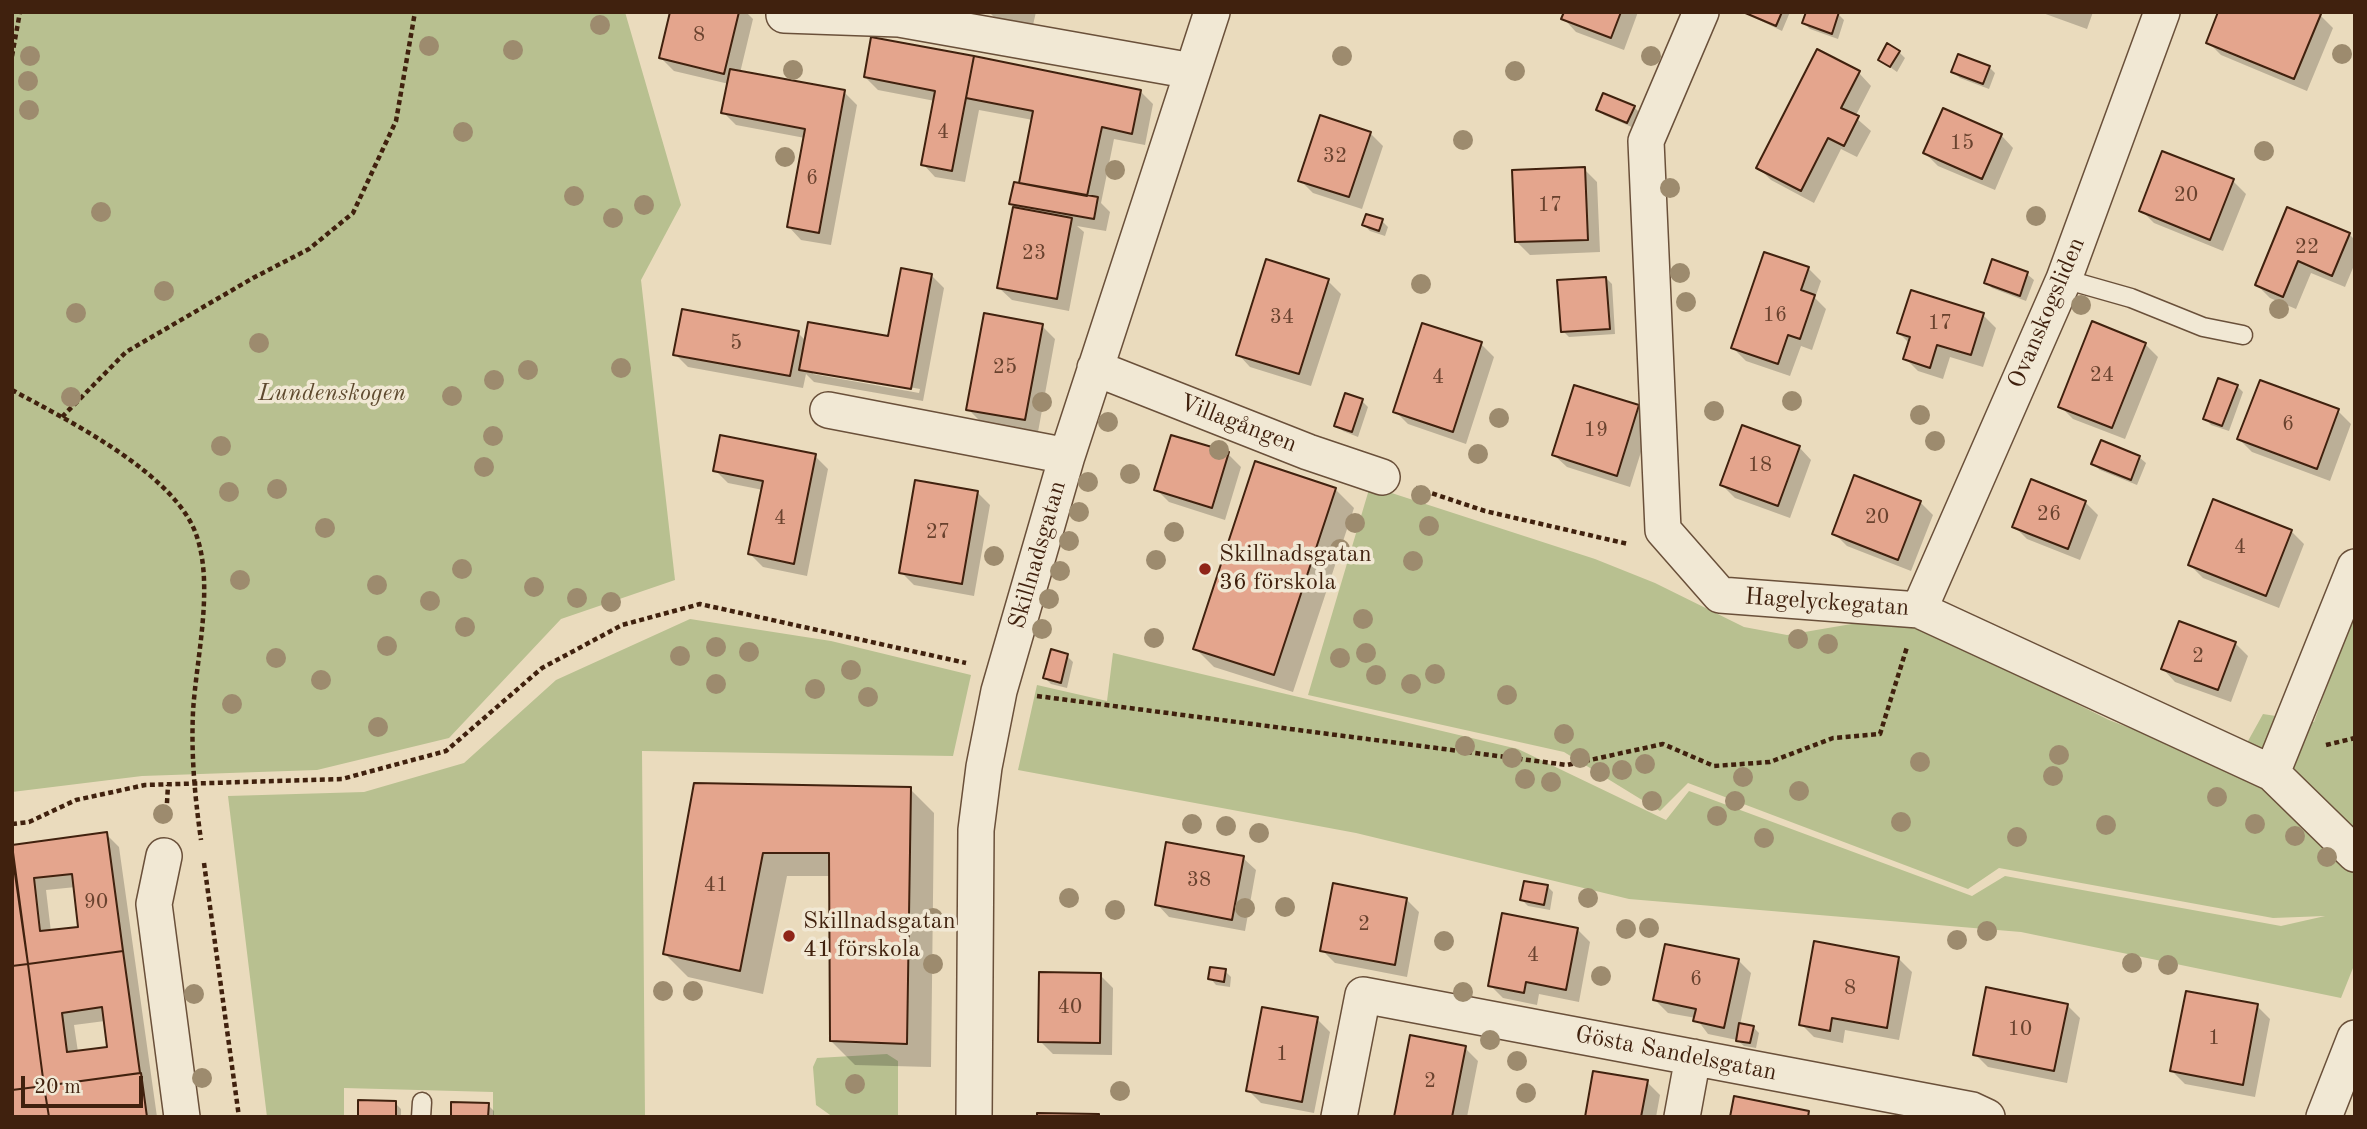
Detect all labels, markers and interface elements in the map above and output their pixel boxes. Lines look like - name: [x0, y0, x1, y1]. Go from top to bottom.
- house number: 8: [693, 22, 705, 48]
- house number: 4: [937, 119, 949, 145]
- house number: 15: [1950, 130, 1974, 156]
- house number: 32: [1323, 143, 1347, 169]
- house number: 6: [806, 165, 818, 191]
- house number: 20: [2174, 182, 2198, 208]
- house number: 17: [1538, 192, 1562, 218]
- street label: Ovanskogsliden: [2002, 233, 2092, 393]
- house number: 22: [2295, 234, 2319, 260]
- house number: 23: [1022, 240, 1046, 266]
- house number: 16: [1763, 302, 1787, 328]
- house number: 34: [1270, 304, 1294, 330]
- house number: 17: [1928, 310, 1952, 336]
- house number: 5: [730, 330, 742, 356]
- house number: 25: [993, 354, 1017, 380]
- house number: 24: [2090, 362, 2114, 388]
- house number: 4: [1432, 364, 1444, 390]
- park label: Lundenskogen: [258, 380, 406, 408]
- street label: Villagången: [1175, 388, 1301, 460]
- house number: 6: [2282, 411, 2294, 437]
- house number: 19: [1584, 417, 1608, 443]
- house number: 18: [1748, 452, 1772, 478]
- street label: Skillnadsgatan: [1003, 478, 1073, 632]
- house number: 26: [2037, 501, 2061, 527]
- house number: 20: [1865, 504, 1889, 530]
- house number: 4: [774, 505, 786, 531]
- house number: 27: [926, 519, 950, 545]
- house number: 4: [2234, 534, 2246, 560]
- place label: Skillnadsgatan 36 förskola: [1219, 541, 1372, 597]
- marker: Skillnadsgatan 36 förskola: [1197, 561, 1213, 577]
- street label: Hagelyckegatan: [1744, 583, 1910, 623]
- house number: 2: [2192, 643, 2204, 669]
- house number: 38: [1187, 867, 1211, 893]
- house number: 41: [704, 872, 728, 898]
- house number: 90: [84, 889, 108, 915]
- place label: Skillnadsgatan 41 förskola: [803, 908, 956, 964]
- house number: 2: [1358, 911, 1370, 937]
- marker: Skillnadsgatan 41 förskola: [781, 928, 797, 944]
- house number: 4: [1527, 942, 1539, 968]
- house number: 6: [1690, 966, 1702, 992]
- house number: 8: [1844, 975, 1856, 1001]
- house number: 40: [1058, 994, 1082, 1020]
- house number: 10: [2008, 1016, 2032, 1042]
- street label: Gösta Sandelsgatan: [1573, 1020, 1779, 1088]
- house number: 1: [2208, 1025, 2220, 1051]
- house number: 1: [1276, 1041, 1288, 1067]
- scale bar: [24, 1062, 147, 1106]
- house number: 2: [1424, 1068, 1436, 1094]
- text: 20 m: [34, 1077, 81, 1098]

